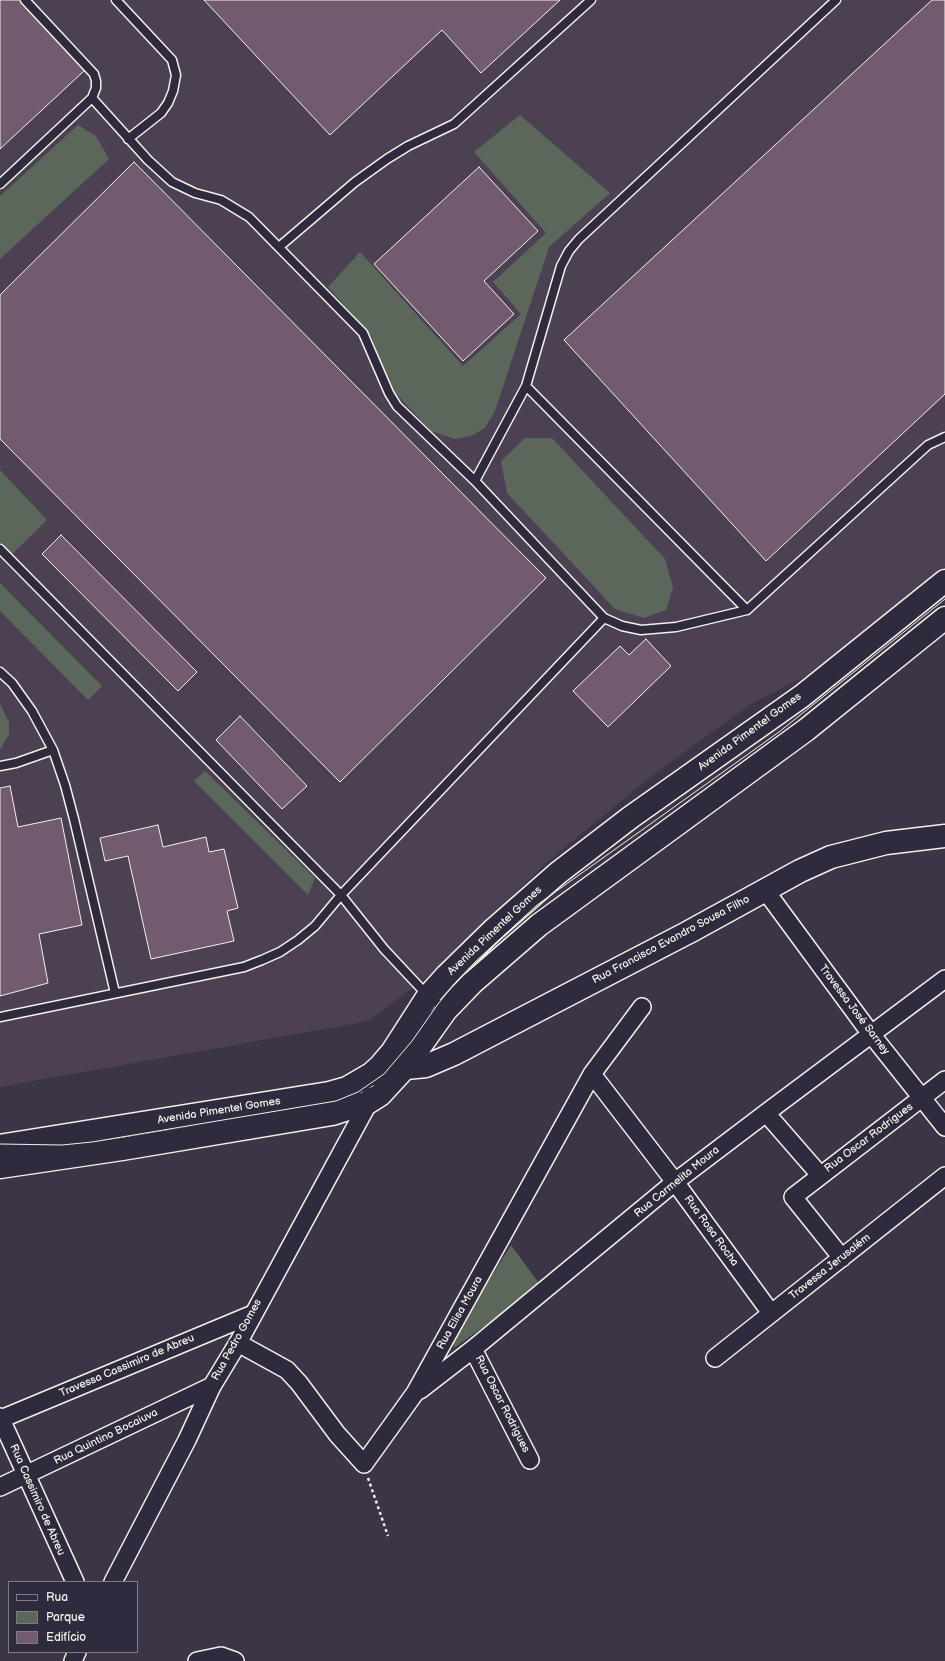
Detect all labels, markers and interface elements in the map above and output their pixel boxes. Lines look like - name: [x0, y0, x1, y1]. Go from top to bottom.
- street label: Avenida Pimentel Gomes: [696, 690, 804, 774]
- street label: Avenida Pimentel Gomes: [445, 884, 545, 978]
- street label: Rua Francisco Evandro Sousa Filho: [590, 893, 752, 987]
- street label: Travessa José Sarney: [816, 962, 892, 1058]
- street label: Avenida Pimentel Gomes: [157, 1095, 281, 1127]
- street label: Rua Oscar Rodrigues: [822, 1100, 916, 1176]
- street label: Rua Carmelita Moura: [632, 1144, 722, 1220]
- street label: Rua Rosa Rocha: [681, 1193, 741, 1269]
- street label: Travessa Jerusalém: [787, 1231, 873, 1303]
- street label: Rua Elisa Moura: [434, 1274, 486, 1352]
- street label: Rua Pedro Gomes: [209, 1297, 265, 1383]
- street label: Travessa Cassimiro de Abreu: [58, 1332, 196, 1400]
- street label: Rua Oscar Rodrigues: [472, 1353, 532, 1455]
- street label: Rua Quintino Bocaiuva: [52, 1406, 160, 1468]
- street label: Rua Cassimiro de Abreu: [6, 1442, 68, 1558]
- legend: [8, 1581, 138, 1653]
- text: Rua: [46, 1590, 68, 1605]
- text: Parque: [46, 1610, 85, 1625]
- text: Edifício: [46, 1630, 86, 1645]

